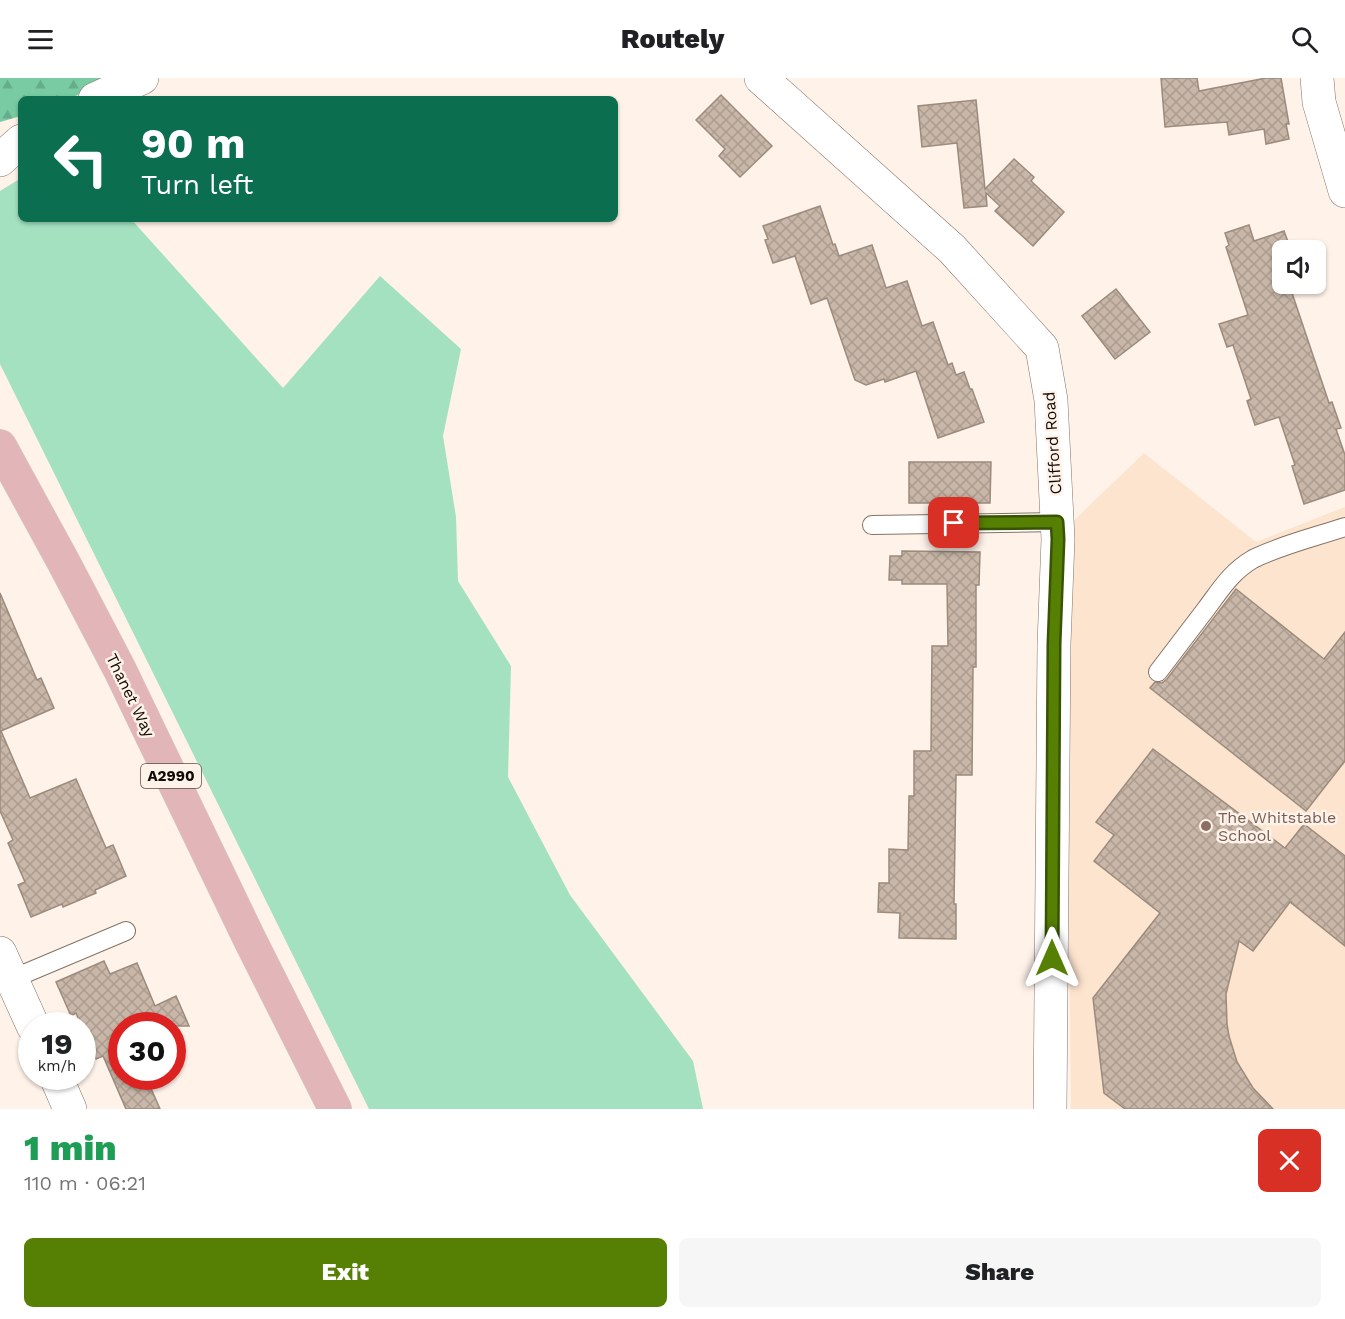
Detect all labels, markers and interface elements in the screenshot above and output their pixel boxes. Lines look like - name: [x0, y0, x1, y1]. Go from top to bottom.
- icon: menu: [24, 23, 57, 56]
- text: Routely: [621, 23, 724, 55]
- icon: search: [1288, 23, 1321, 56]
- text: 90 m: [141, 119, 245, 168]
- icon: left: [42, 120, 120, 198]
- text: Turn left: [141, 169, 253, 201]
- map controls: [1272, 240, 1326, 294]
- button: sound: [1272, 240, 1326, 294]
- street label: Clifford Road: [1039, 391, 1066, 495]
- pin: [928, 497, 979, 548]
- icon: arrive: [937, 506, 970, 539]
- street label: Thanet Way: [102, 650, 159, 741]
- road number: A2990: [141, 764, 201, 788]
- place label: The Whitstable School: [1218, 808, 1336, 845]
- marker: The Whitstable School: [1199, 819, 1213, 833]
- position arrow: [1020, 926, 1084, 990]
- speed limit sign: 30: [108, 1012, 186, 1090]
- text: 19: [41, 1026, 73, 1061]
- text: km/h: [38, 1057, 76, 1075]
- text: 1 min: [24, 1127, 117, 1169]
- button: close: [1258, 1129, 1321, 1192]
- text: 110 m · 06:21: [24, 1171, 146, 1195]
- button: Exit: [24, 1238, 667, 1307]
- button: Share: [679, 1238, 1321, 1307]

